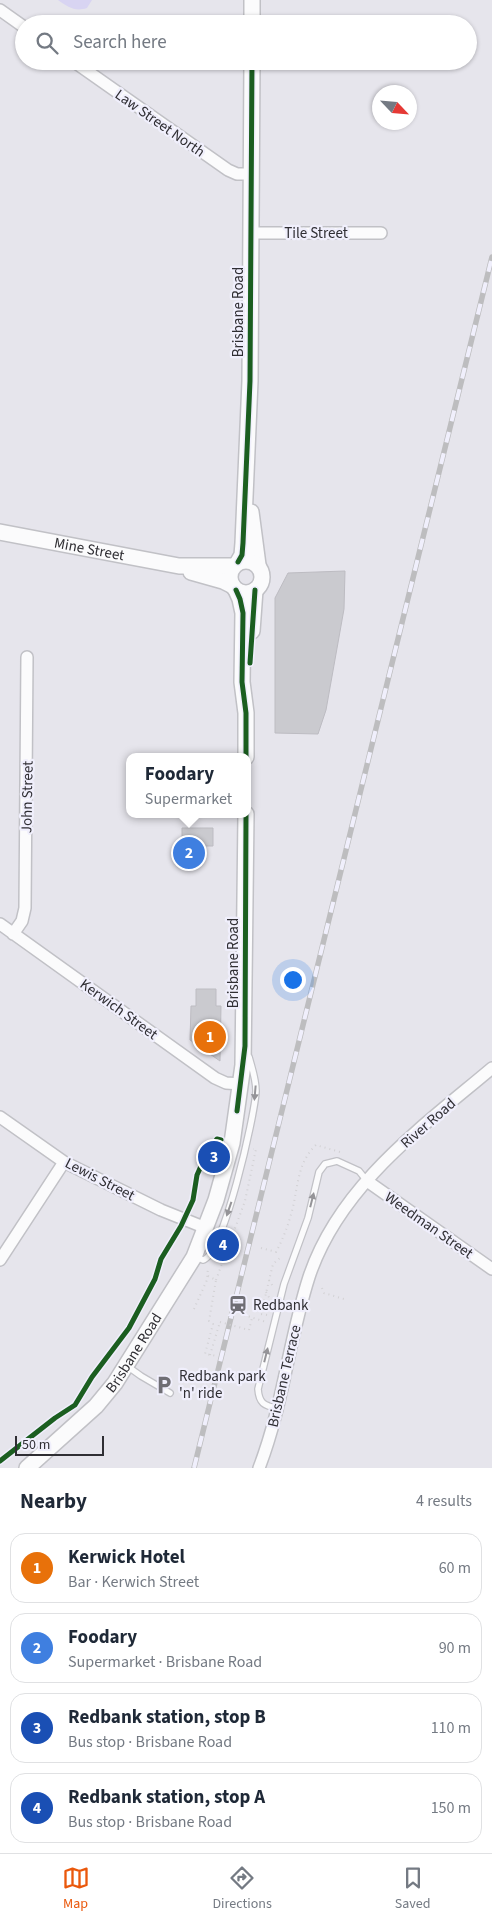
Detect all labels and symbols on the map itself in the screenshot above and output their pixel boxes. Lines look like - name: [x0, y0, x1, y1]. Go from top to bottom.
- street label: Law Street North: [110, 85, 209, 162]
- north arrow: [372, 85, 417, 130]
- street label: Tile Street: [284, 223, 348, 244]
- street label: Brisbane Road: [228, 267, 249, 357]
- street label: Mine Street: [53, 533, 126, 566]
- street label: John Street: [16, 761, 39, 833]
- pin: 2: [173, 834, 205, 872]
- street label: Brisbane Road: [223, 918, 244, 1008]
- your location: [280, 967, 306, 993]
- street label: Kerwich Street: [75, 974, 162, 1045]
- pin: 1: [194, 1018, 226, 1056]
- one-way arrow: [251, 1085, 259, 1101]
- street label: River Road: [396, 1093, 461, 1153]
- pin: 3: [198, 1138, 230, 1176]
- street label: Lewis Street: [61, 1153, 138, 1206]
- street label: Weedman Street: [380, 1187, 477, 1264]
- one-way arrow: [308, 1192, 316, 1207]
- one-way arrow: [225, 1202, 233, 1217]
- pin: 4: [207, 1226, 239, 1264]
- station icon: Redbank: [227, 1294, 249, 1316]
- place label: Redbank: [253, 1295, 309, 1316]
- street label: Brisbane Road: [101, 1309, 167, 1398]
- street label: Brisbane Terrace: [263, 1323, 306, 1429]
- one-way arrow: [262, 1348, 270, 1363]
- place label: Redbank park 'n' ride: [179, 1366, 266, 1404]
- parking icon: Redbank park 'n' ride: [153, 1374, 175, 1396]
- scale bar: [15, 1433, 104, 1456]

